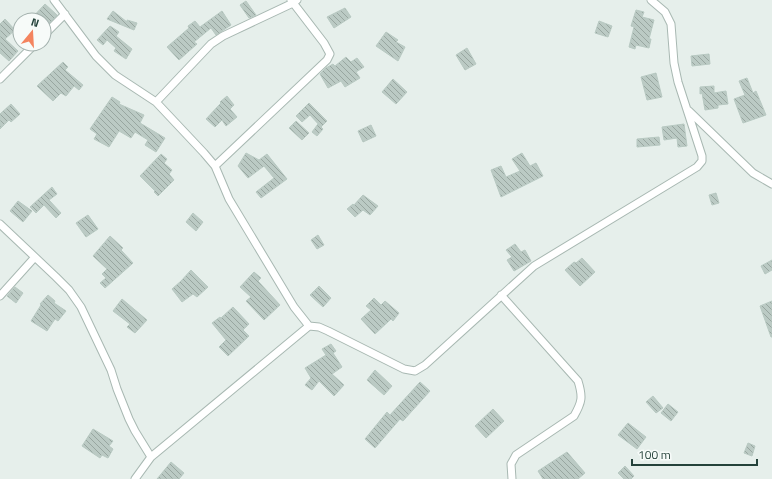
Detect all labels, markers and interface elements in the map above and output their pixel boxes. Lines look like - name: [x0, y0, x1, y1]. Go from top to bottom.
- north arrow: [12, 12, 52, 52]
- text: N: [29, 14, 41, 31]
- scale bar: [632, 441, 757, 467]
- text: 100 m: [638, 445, 671, 464]

